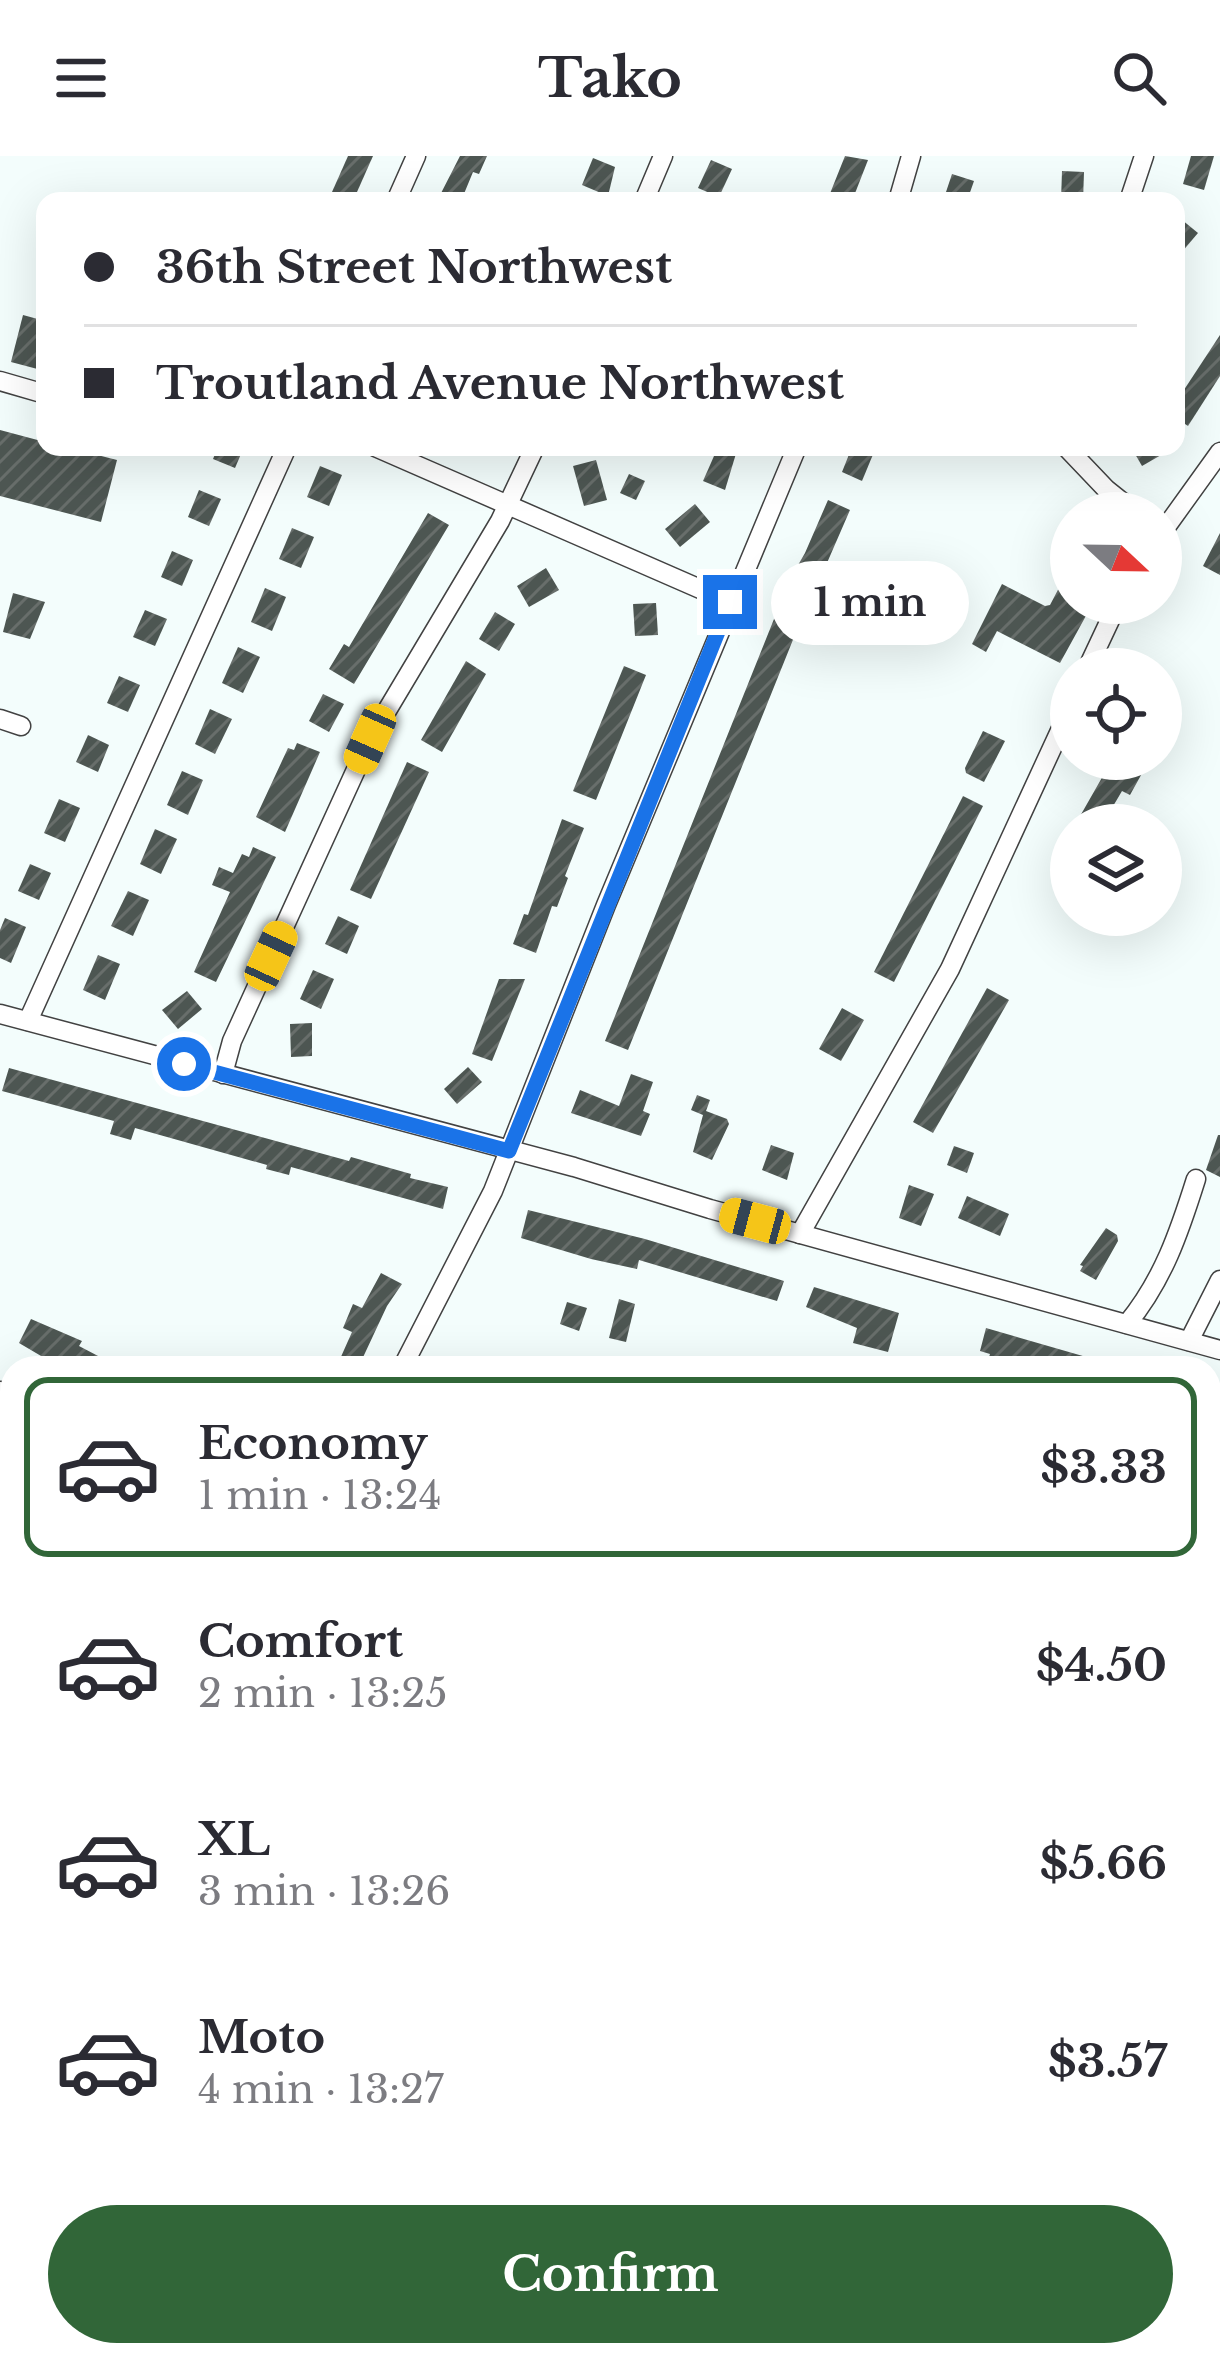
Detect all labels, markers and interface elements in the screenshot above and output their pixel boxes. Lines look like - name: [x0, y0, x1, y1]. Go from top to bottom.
- icon: menu: [48, 45, 114, 111]
- text: Tako: [538, 45, 682, 112]
- icon: search: [1106, 45, 1172, 111]
- text: 36th Street Northwest: [156, 239, 672, 295]
- text: Troutland Avenue Northwest: [156, 355, 844, 411]
- north arrow: [1050, 492, 1182, 624]
- map controls: [1050, 492, 1182, 936]
- callout: 1 min: [772, 560, 970, 644]
- route end: [703, 575, 757, 629]
- text: 1 min: [814, 578, 926, 627]
- button: locate: [1050, 648, 1182, 780]
- car: [339, 699, 401, 779]
- button: layers: [1050, 804, 1182, 936]
- car: [239, 916, 303, 996]
- route start: [157, 1037, 211, 1091]
- car: [716, 1194, 794, 1248]
- icon: car: [54, 1413, 162, 1521]
- text: Economy: [198, 1415, 428, 1471]
- text: $3.33: [1040, 1439, 1167, 1495]
- text: 1 min · 13:24: [198, 1471, 441, 1520]
- icon: car: [54, 1611, 162, 1719]
- text: Comfort: [198, 1613, 403, 1669]
- text: $4.50: [1036, 1637, 1167, 1693]
- text: 2 min · 13:25: [198, 1669, 447, 1718]
- icon: car: [54, 1809, 162, 1917]
- text: XL: [198, 1811, 270, 1867]
- text: $5.66: [1039, 1835, 1167, 1891]
- text: 3 min · 13:26: [198, 1867, 450, 1916]
- icon: car: [54, 2007, 162, 2115]
- text: Moto: [198, 2009, 325, 2065]
- text: $3.57: [1048, 2033, 1167, 2089]
- text: 4 min · 13:27: [198, 2065, 444, 2114]
- button: Confirm: [48, 2205, 1173, 2343]

